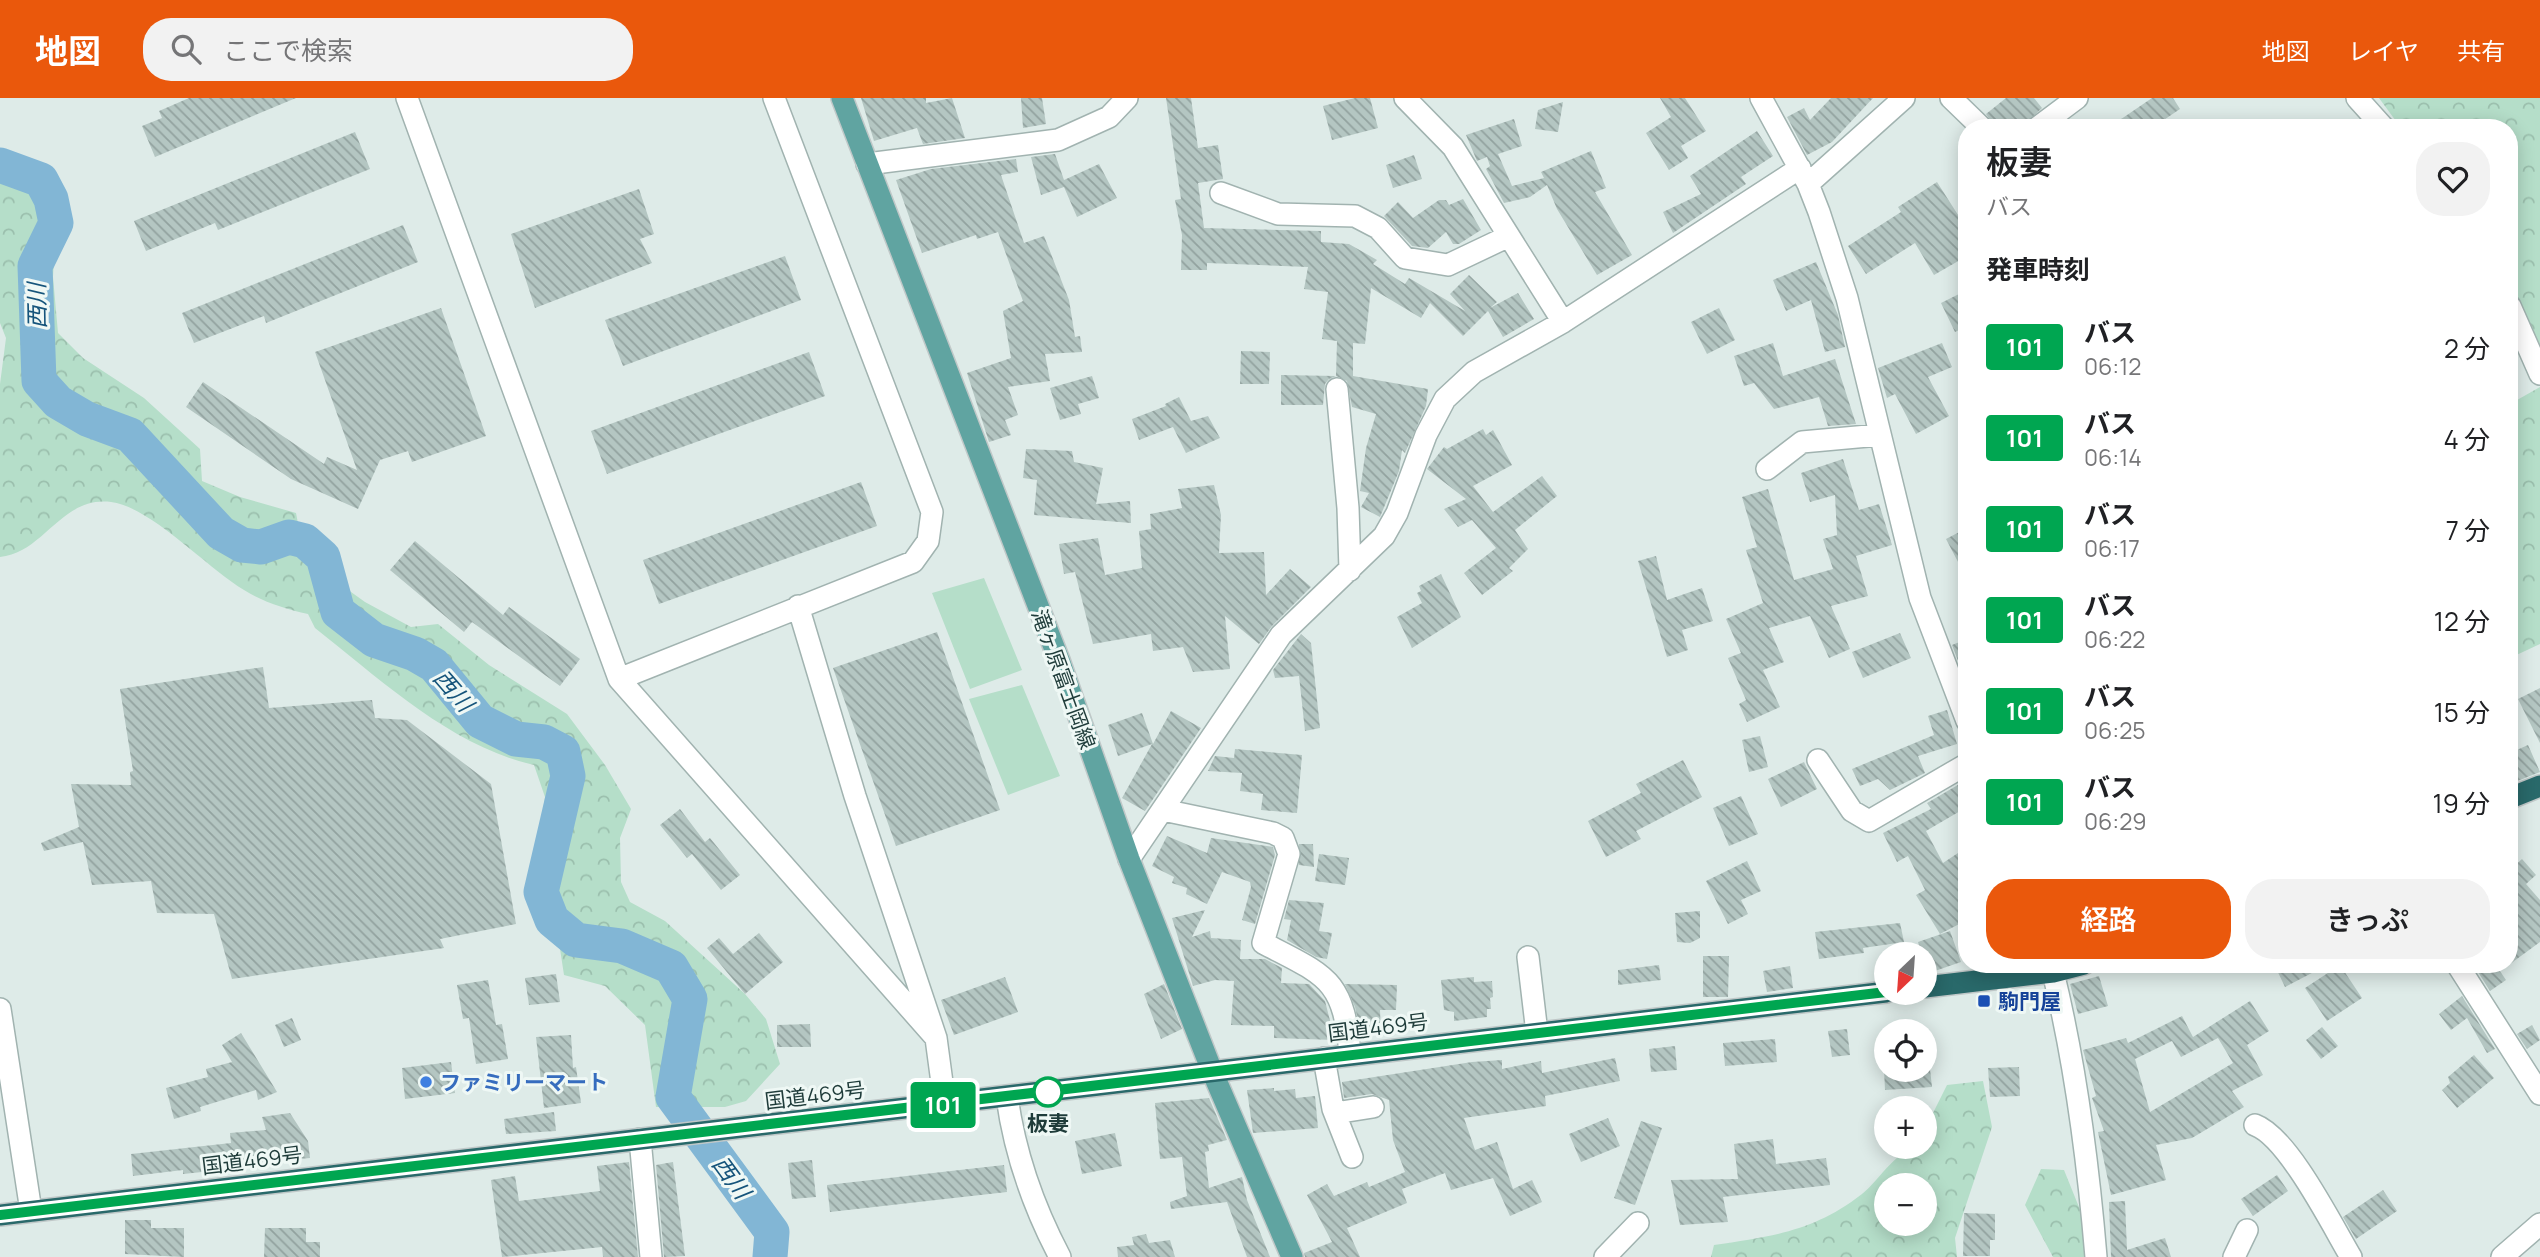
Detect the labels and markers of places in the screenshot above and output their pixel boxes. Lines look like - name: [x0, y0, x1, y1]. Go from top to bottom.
- place label: 駒門屋: [1998, 987, 2061, 1015]
- marker: 駒門屋: [1976, 993, 1992, 1009]
- place label: ファミリーマート: [440, 1068, 608, 1096]
- marker: ファミリーマート: [418, 1074, 434, 1090]
- marker: 板妻: [1033, 1077, 1063, 1107]
- place label: 板妻: [1027, 1109, 1069, 1137]

